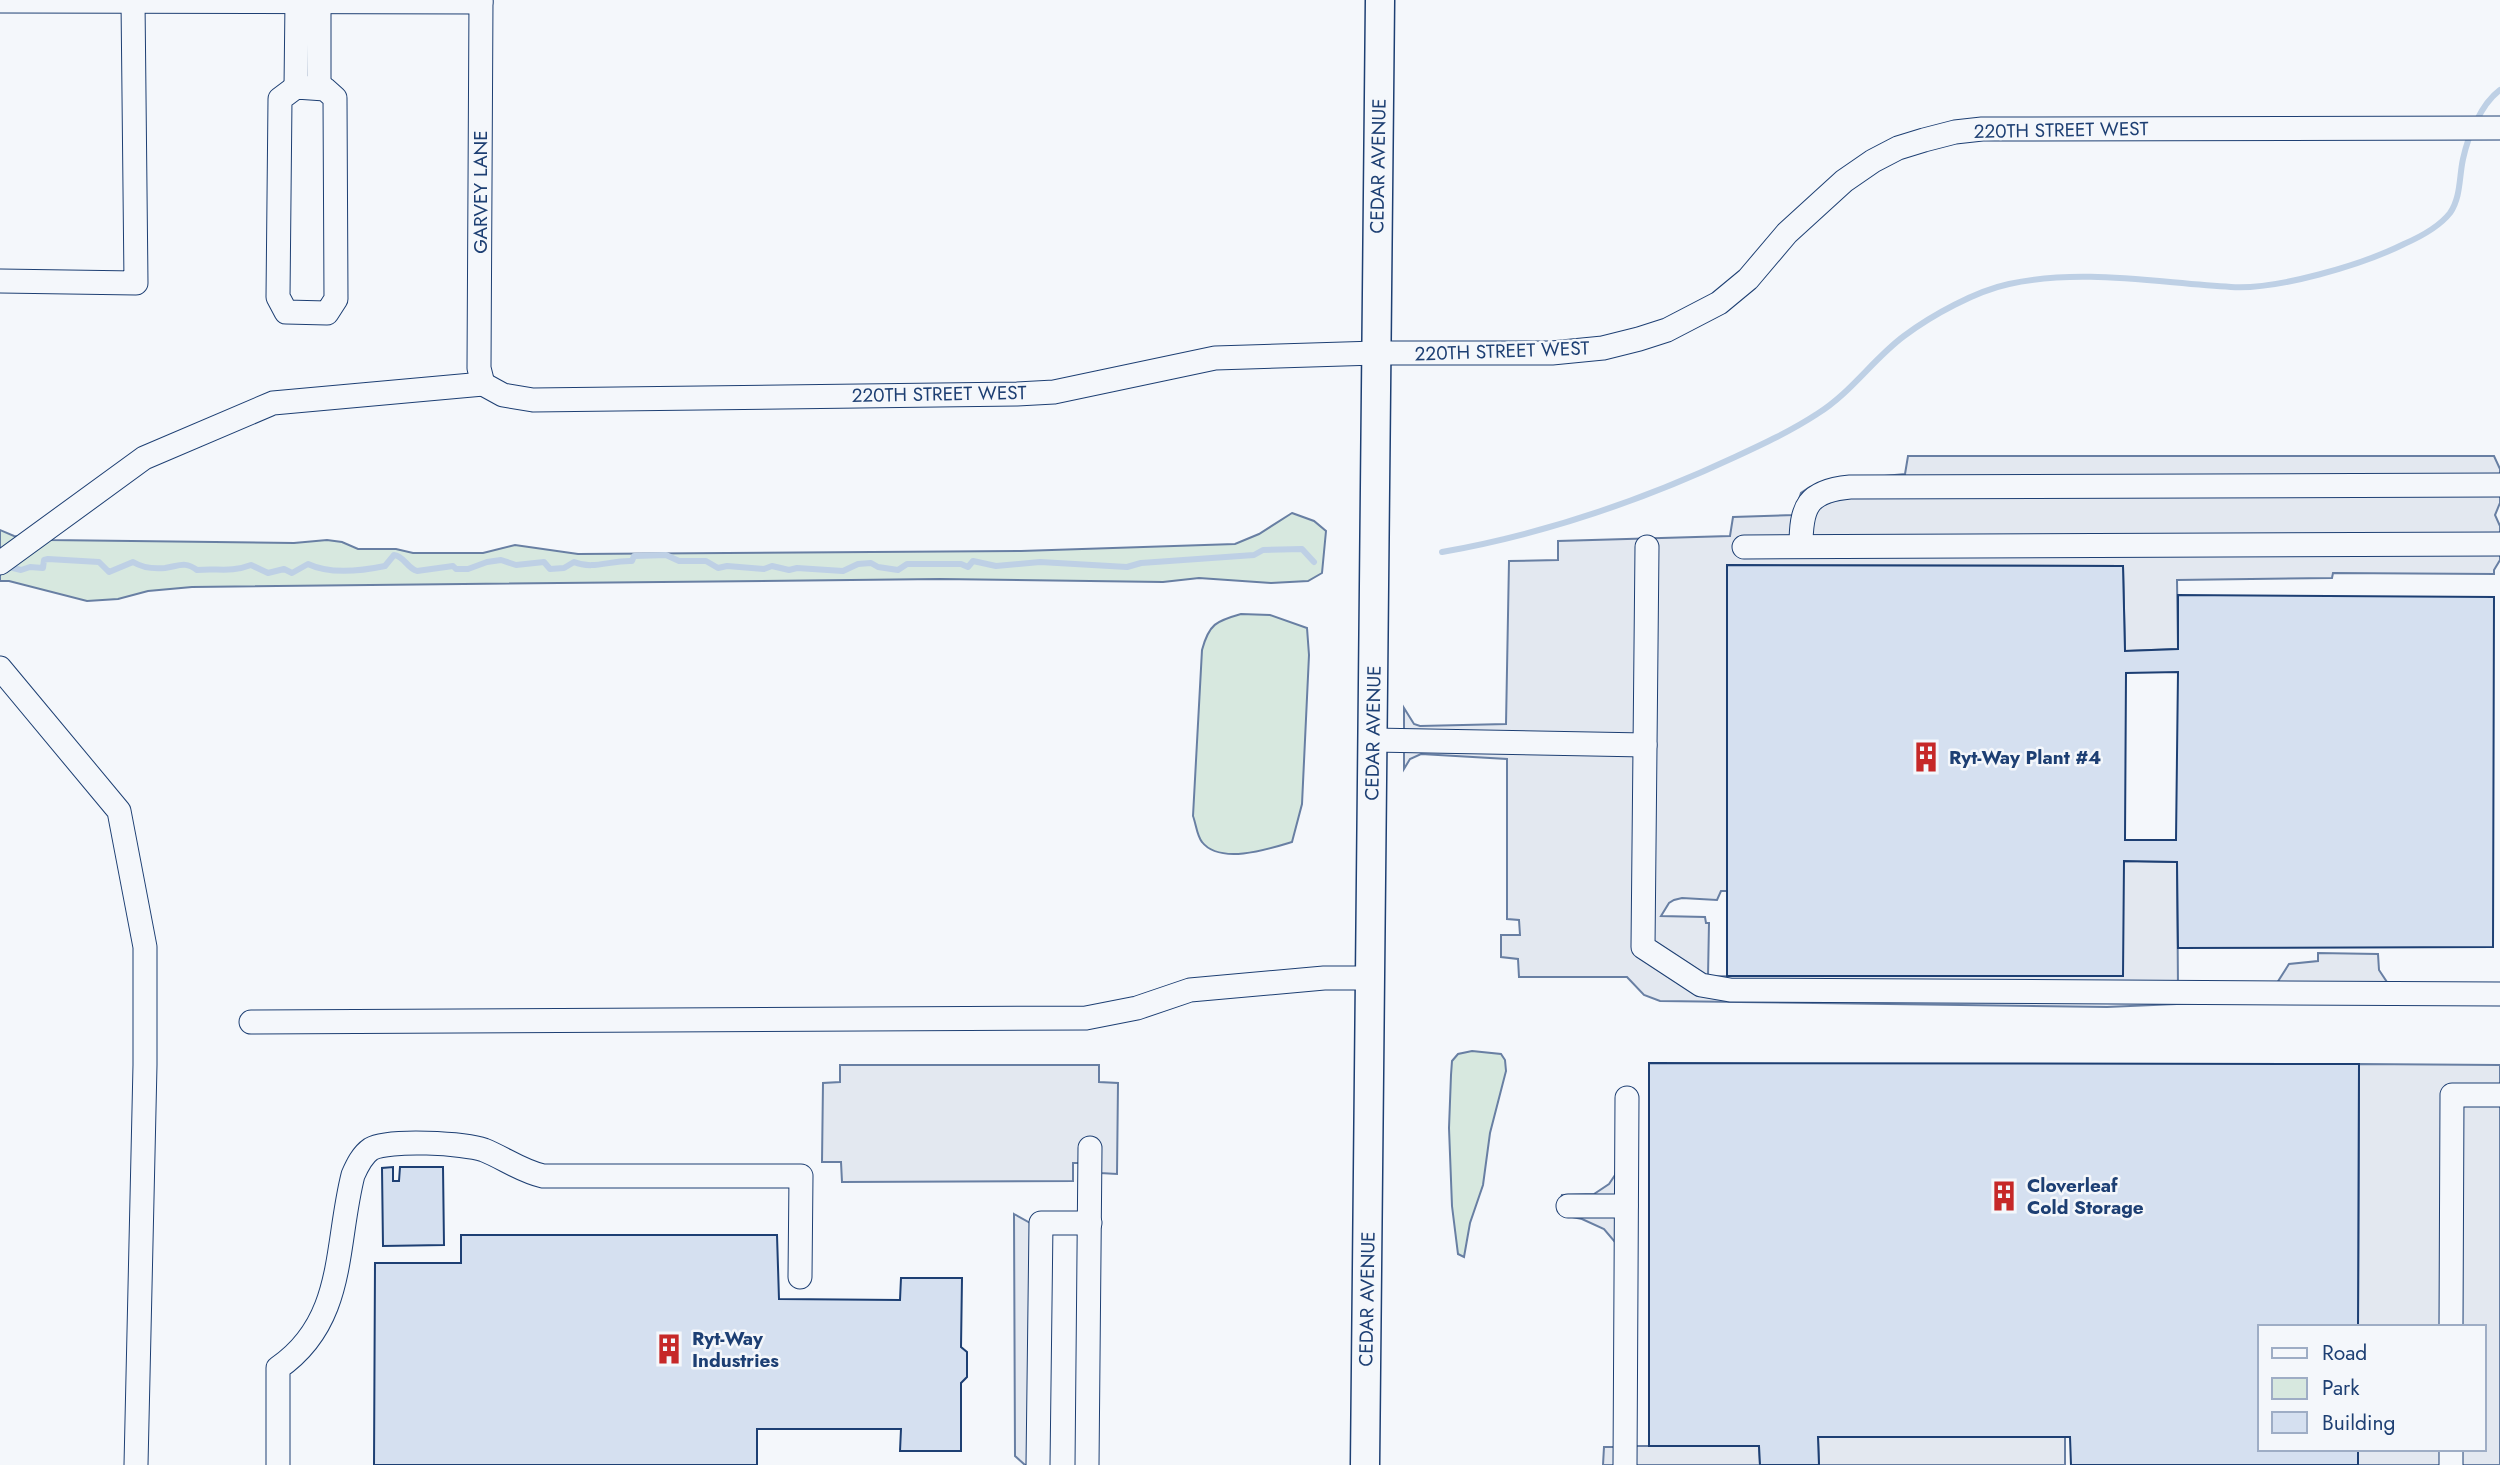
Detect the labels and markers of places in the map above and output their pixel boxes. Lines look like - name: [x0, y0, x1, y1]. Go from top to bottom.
- building icon: Ryt-Way Plant #4: [1909, 740, 1943, 774]
- place label: Ryt-Way Plant #4: [1949, 744, 2101, 771]
- place label: Cloverleaf Cold Storage: [2027, 1172, 2144, 1221]
- building icon: Cloverleaf Cold Storage: [1987, 1179, 2021, 1213]
- place label: Ryt-Way Industries: [692, 1325, 779, 1374]
- building icon: Ryt-Way Industries: [652, 1332, 686, 1366]

